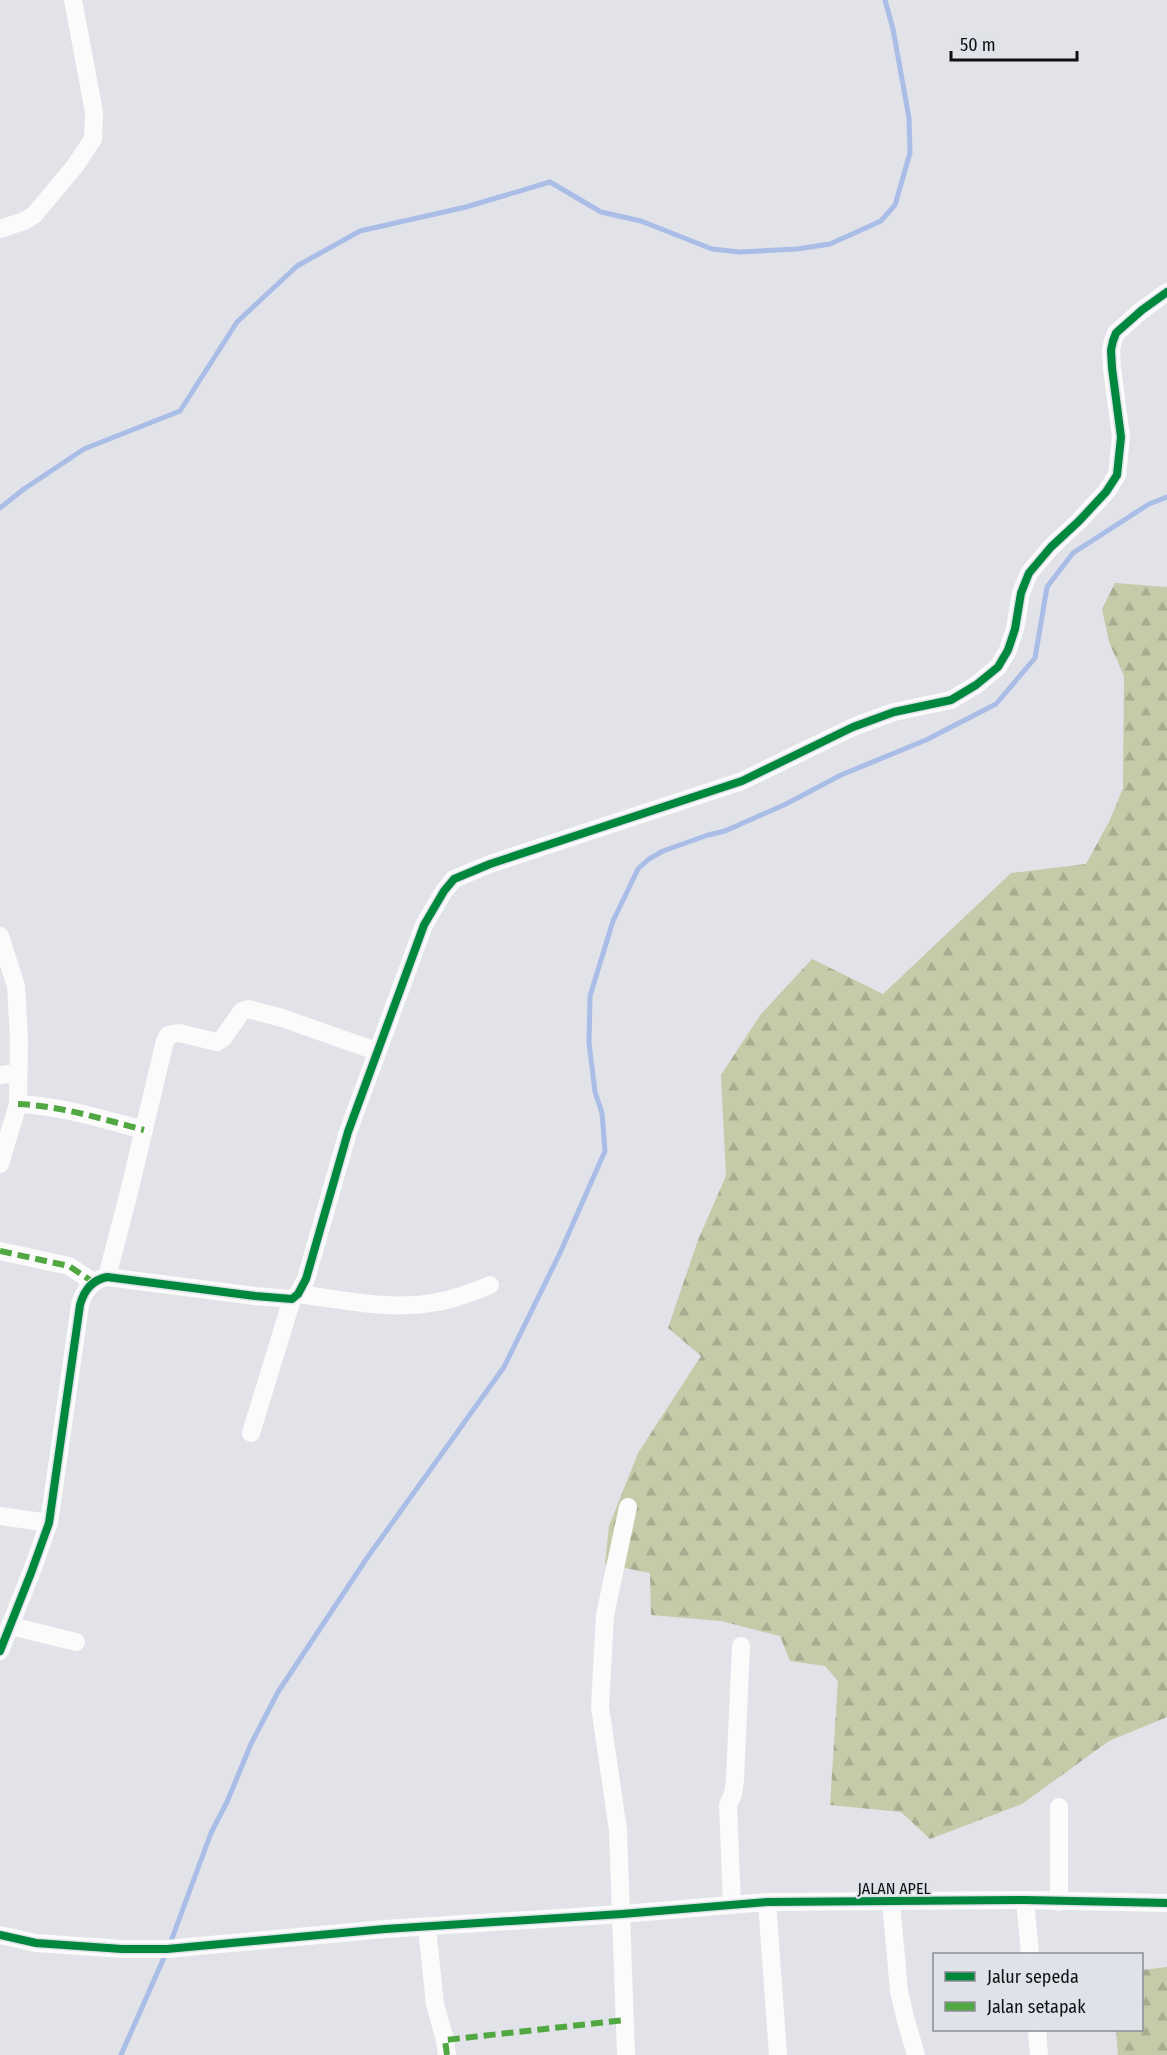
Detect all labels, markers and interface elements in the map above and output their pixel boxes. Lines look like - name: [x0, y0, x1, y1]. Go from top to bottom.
- scale bar: [951, 24, 1077, 62]
- text: 50 m: [960, 34, 996, 56]
- street label: JALAN APEL: [857, 1879, 931, 1898]
- legend: [933, 1953, 1143, 2031]
- text: Jalur sepeda: [987, 1966, 1079, 1988]
- text: Jalan setapak: [987, 1996, 1086, 2018]

